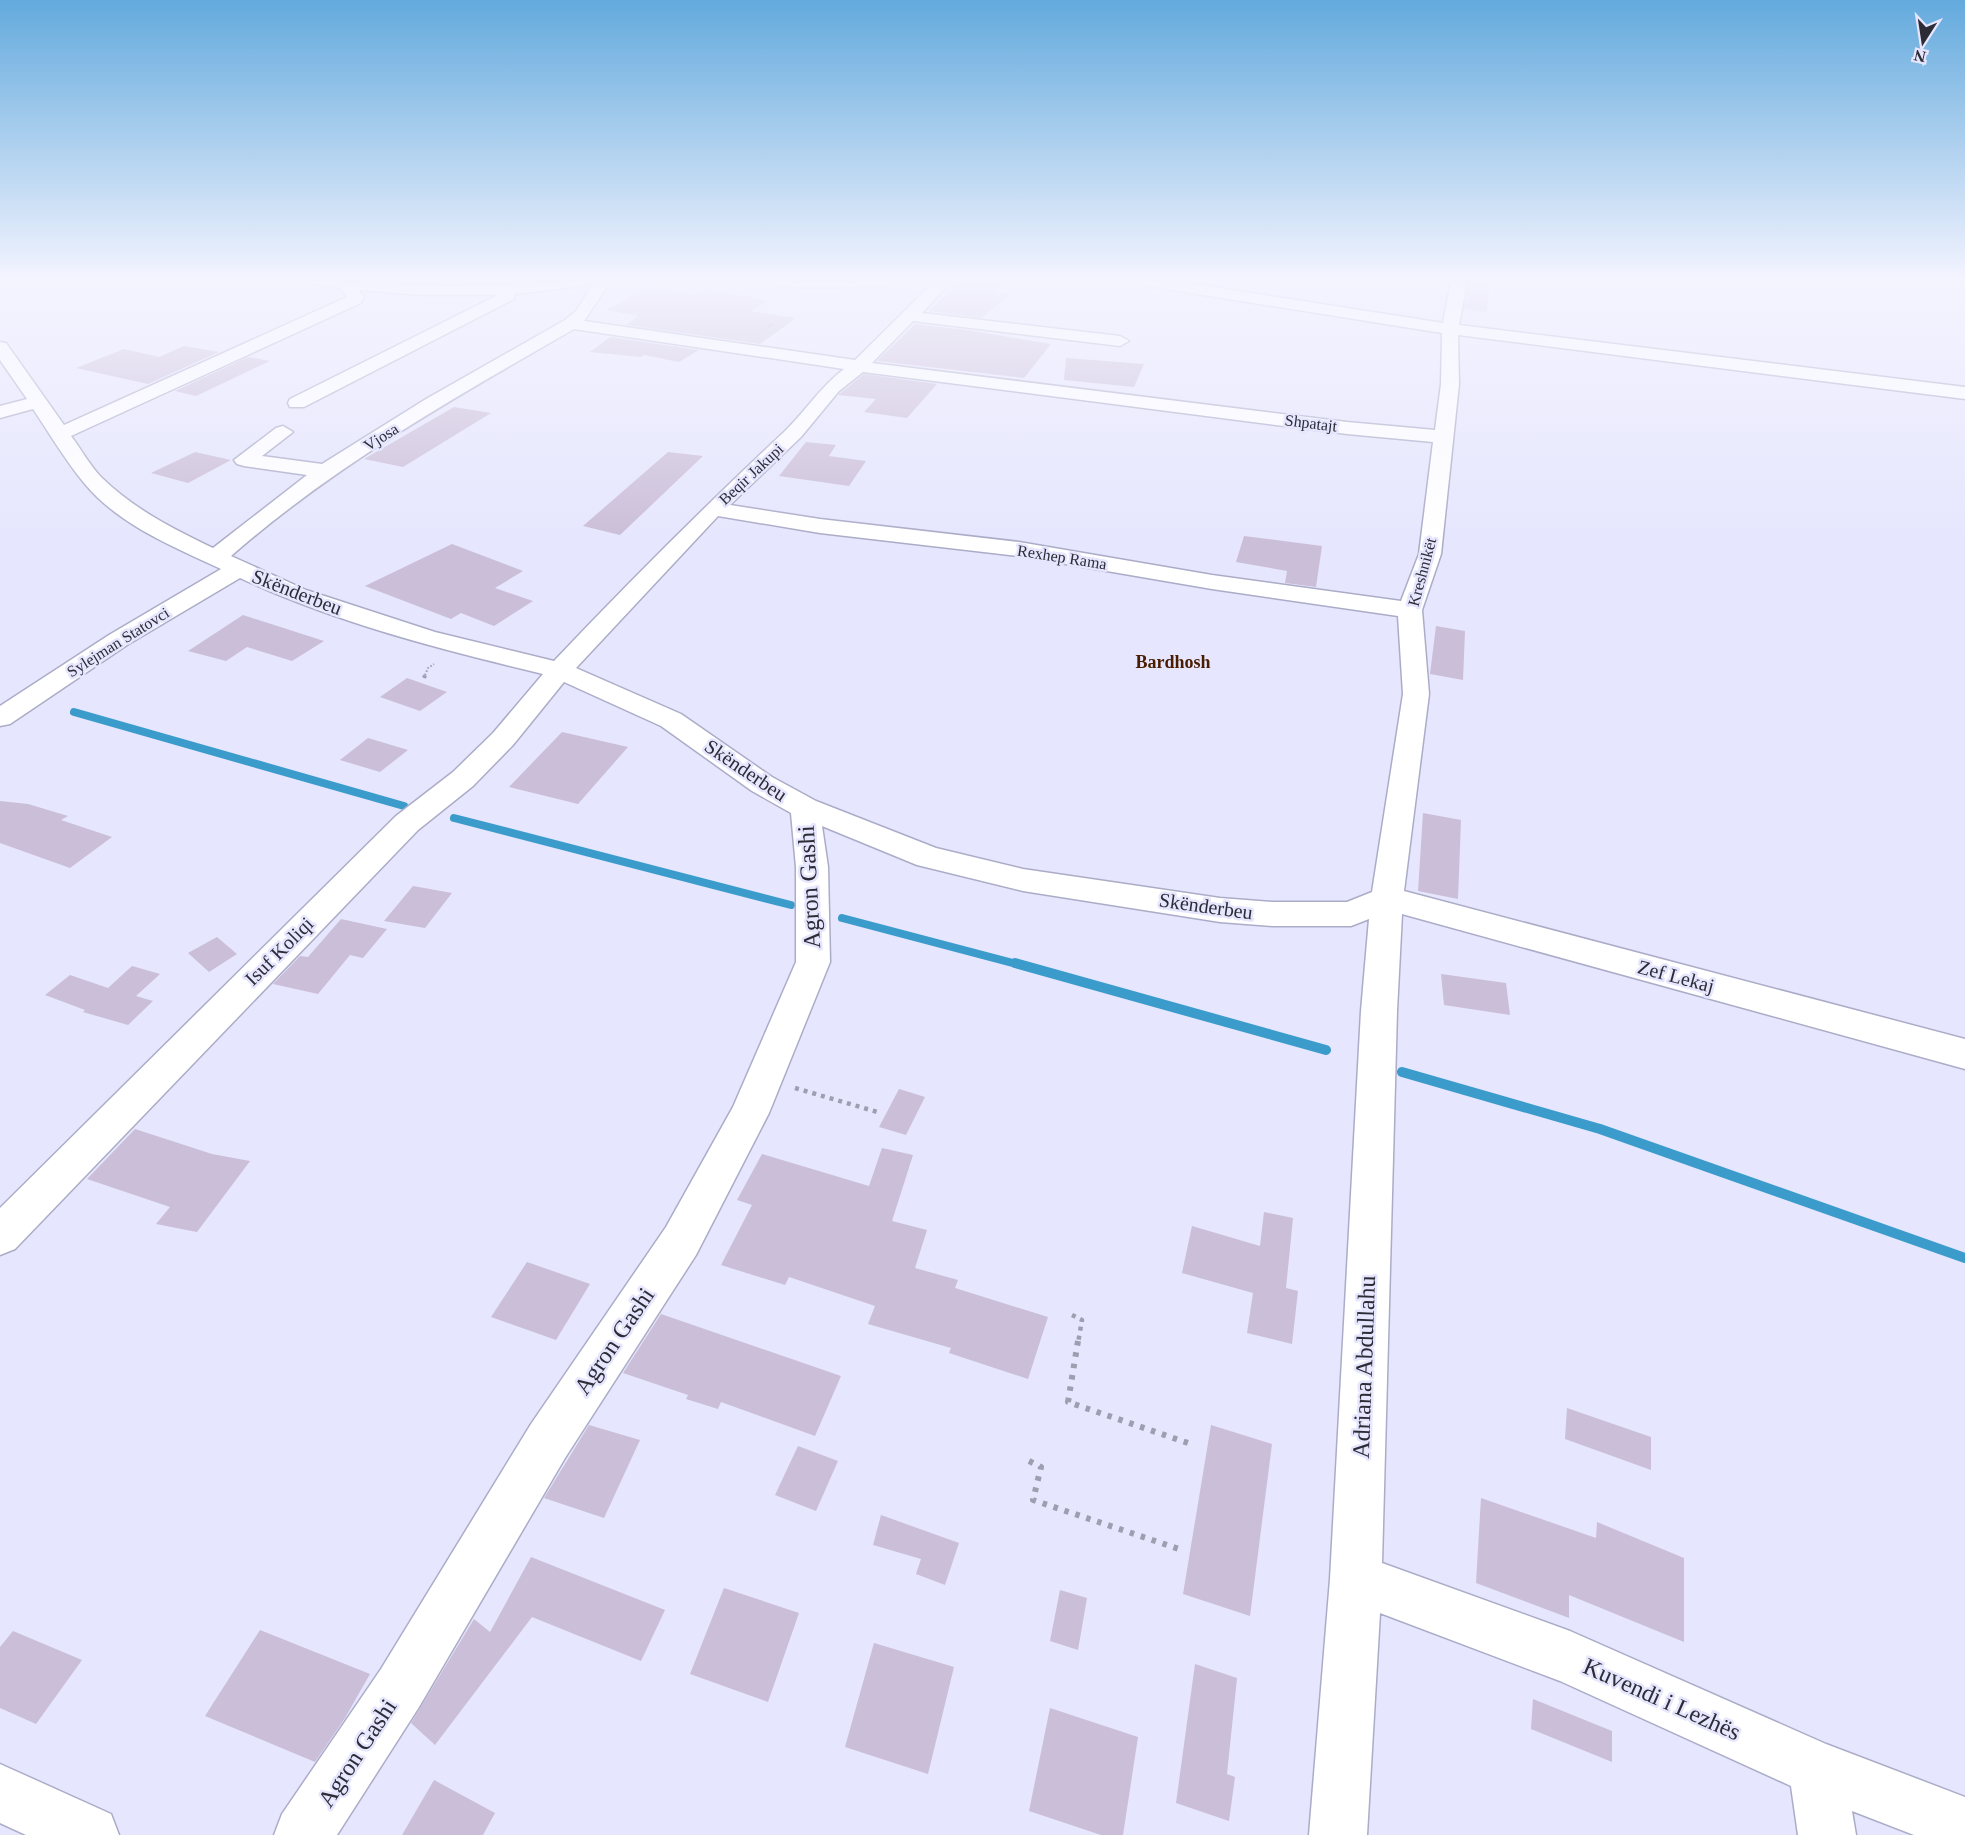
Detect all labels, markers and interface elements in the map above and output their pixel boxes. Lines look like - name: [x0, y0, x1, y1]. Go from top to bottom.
- north arrow: [1893, 12, 1953, 72]
- text: N: [1912, 47, 1927, 66]
- street label: Shpatajt: [1284, 411, 1339, 436]
- street label: Vjosa: [361, 420, 402, 455]
- street label: Beqir Jakupi: [715, 440, 788, 509]
- street label: Kreshnikët: [1405, 535, 1439, 608]
- street label: Rexhep Rama: [1016, 542, 1108, 573]
- street label: Skënderbeu: [249, 565, 345, 619]
- street label: Sylejman Statovci: [64, 604, 173, 681]
- district label: Bardhosh: [1135, 652, 1211, 672]
- street label: Skënderbeu: [701, 734, 791, 806]
- street label: Agron Gashi: [793, 824, 825, 949]
- street label: Skënderbeu: [1158, 889, 1254, 923]
- street label: Isuf Koliqi: [240, 912, 319, 990]
- street label: Zef Lekaj: [1635, 955, 1717, 998]
- street label: Adriana Abdullahu: [1348, 1275, 1380, 1459]
- street label: Agron Gashi: [569, 1282, 659, 1399]
- street label: Kuvendi i Lezhës: [1579, 1653, 1745, 1745]
- street label: Agron Gashi: [313, 1694, 402, 1812]

